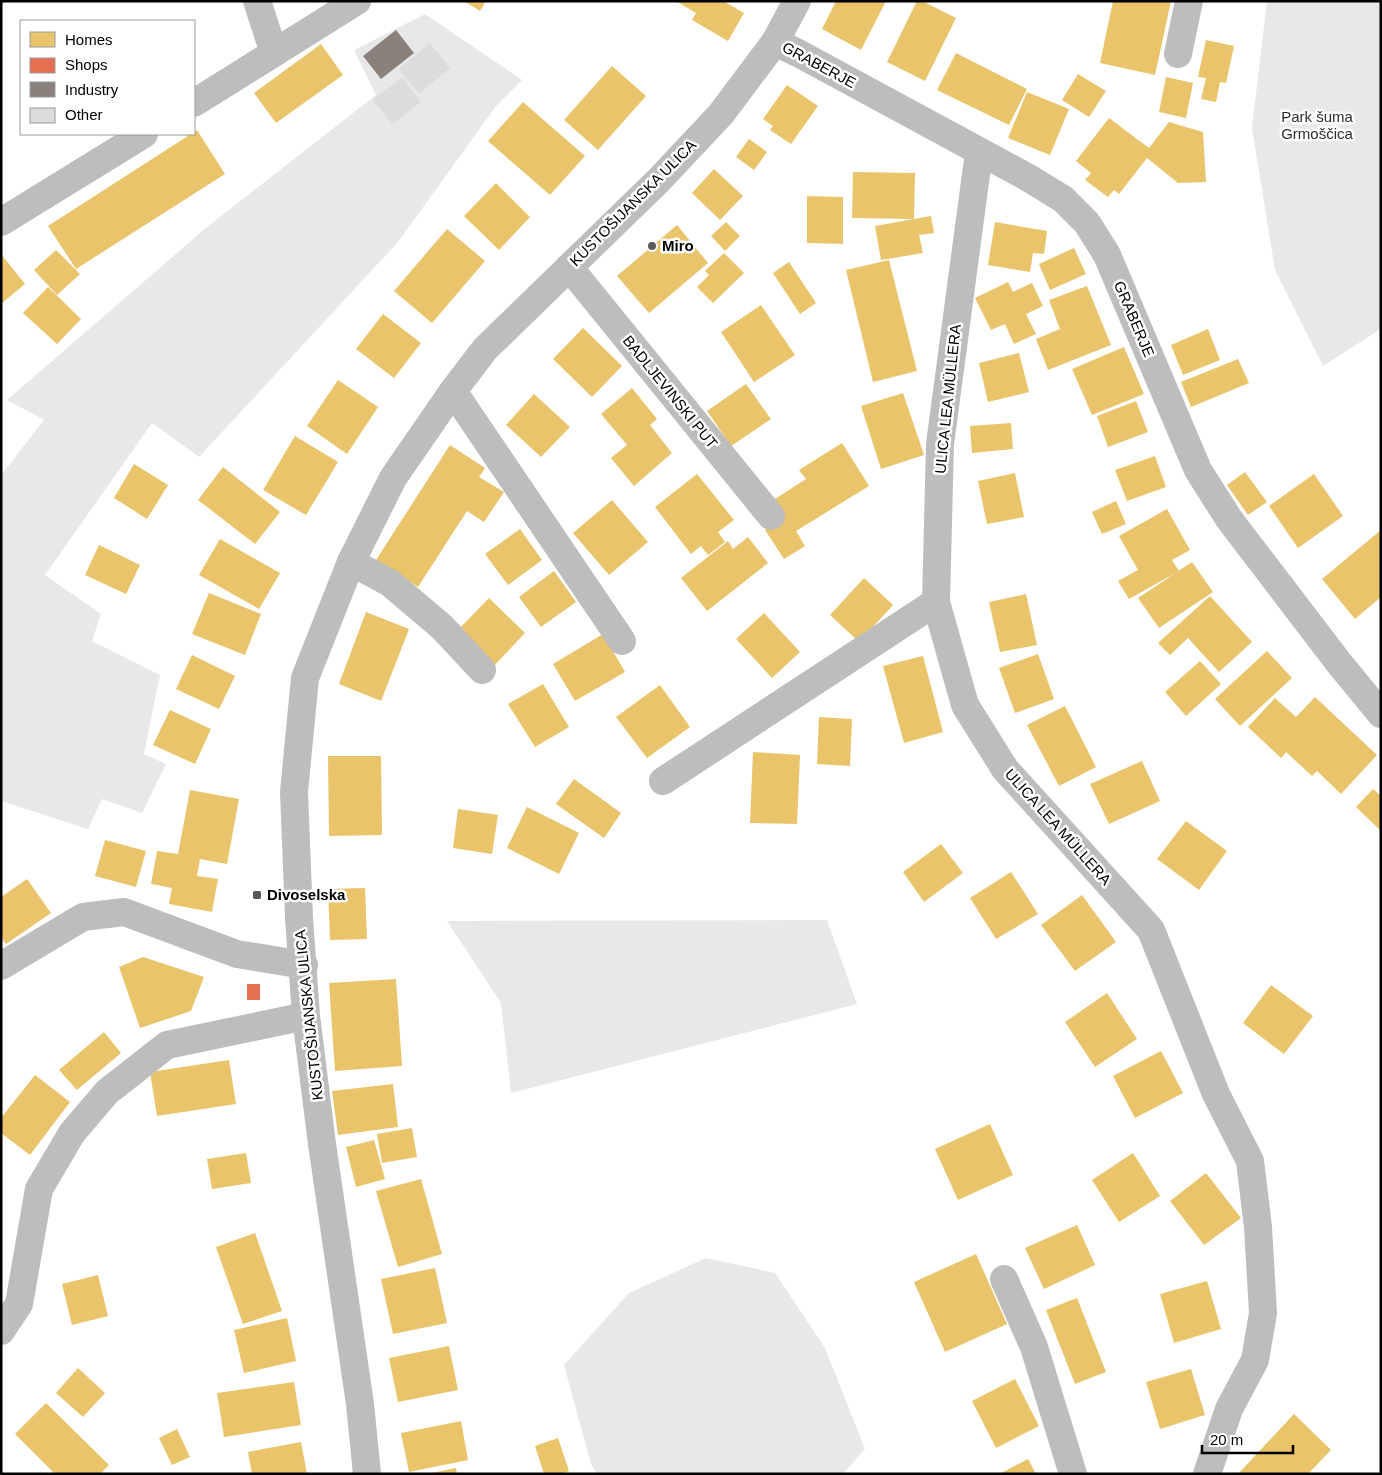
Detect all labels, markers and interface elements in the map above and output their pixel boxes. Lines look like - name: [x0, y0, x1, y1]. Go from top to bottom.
- legend: [20, 20, 195, 135]
- text: Homes: [65, 31, 113, 48]
- street label: GRABERJE: [780, 38, 859, 91]
- text: Shops: [65, 56, 108, 73]
- text: Industry: [65, 81, 119, 98]
- text: Other: [65, 106, 103, 123]
- park label: Park šuma Grmoščica: [1281, 108, 1353, 142]
- street label: KUSTOŠIJANSKA ULICA: [566, 136, 699, 269]
- place label: Miro: [662, 237, 694, 254]
- marker: Miro: [646, 240, 658, 252]
- street label: GRABERJE: [1111, 278, 1158, 359]
- street label: ULICA LEA MÜLLERA: [931, 323, 964, 474]
- street label: BADLJEVINSKI PUT: [620, 332, 721, 451]
- street label: ULICA LEA MÜLLERA: [1002, 765, 1115, 888]
- place label: Divoselska: [267, 886, 346, 903]
- marker: Divoselska: [251, 889, 263, 901]
- street label: KUSTOŠIJANSKA ULICA: [291, 929, 326, 1101]
- scale bar: [1202, 1422, 1293, 1454]
- text: 20 m: [1210, 1431, 1243, 1448]

